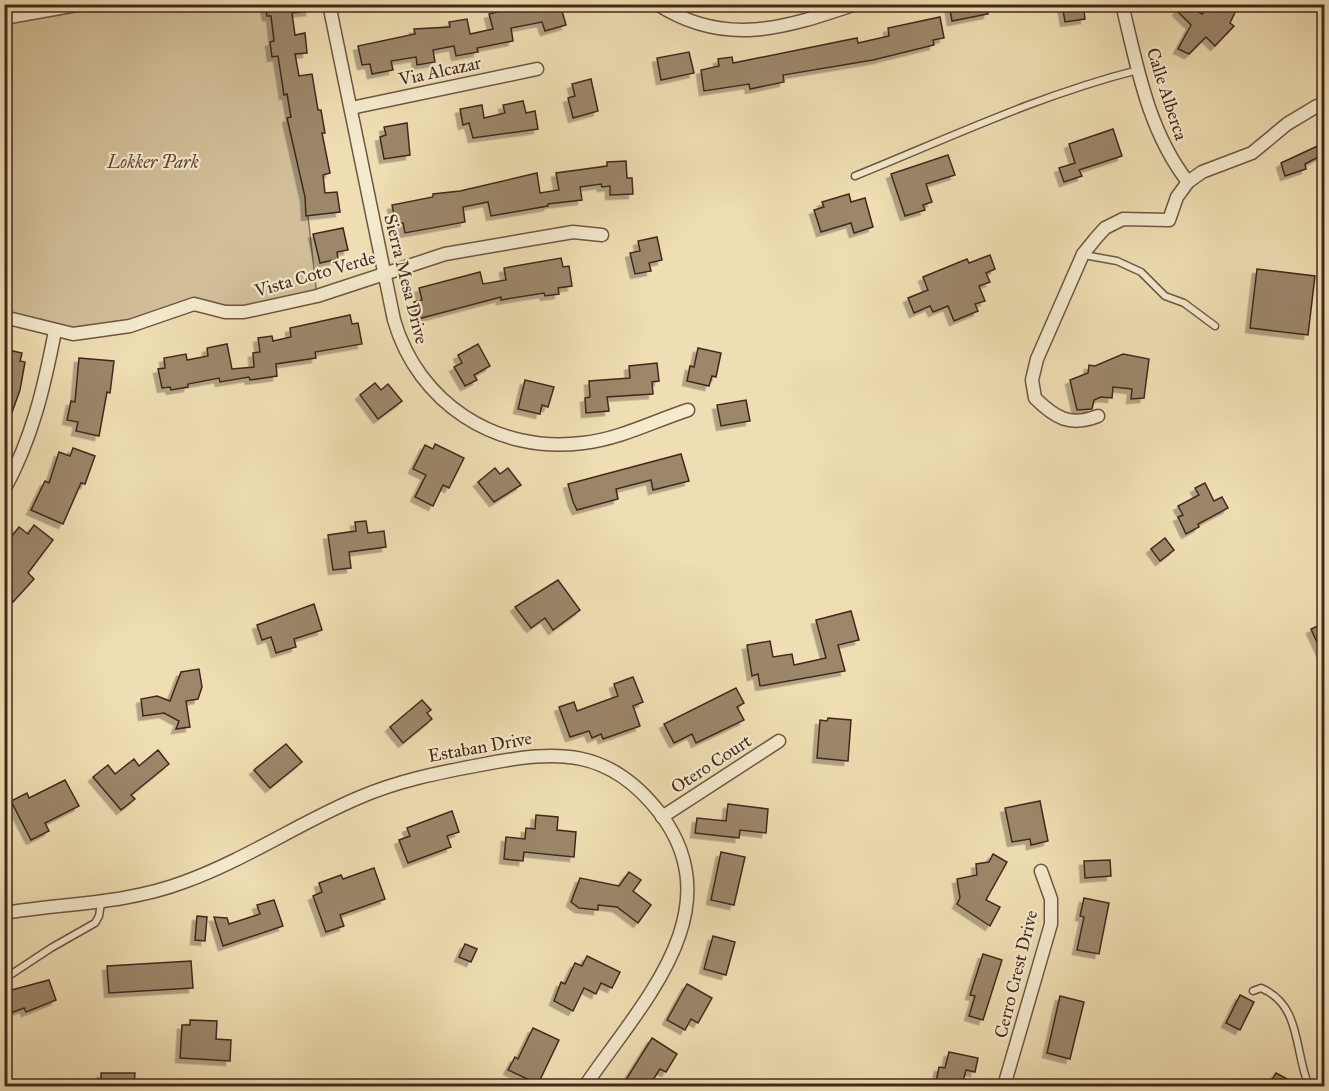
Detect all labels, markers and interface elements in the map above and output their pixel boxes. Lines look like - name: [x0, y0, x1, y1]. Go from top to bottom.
- street label: Calle Alberca: [1142, 45, 1192, 143]
- street label: Via Alcazar: [396, 51, 483, 91]
- park label: Lokker Park: [106, 151, 199, 173]
- street label: Sierra Mesa Drive: [379, 212, 433, 346]
- street label: Vista Coto Verde: [251, 246, 378, 302]
- street label: Estaban Drive: [426, 727, 534, 767]
- street label: Otero Court: [667, 730, 756, 798]
- street label: Cerro Crest Drive: [989, 908, 1043, 1040]

